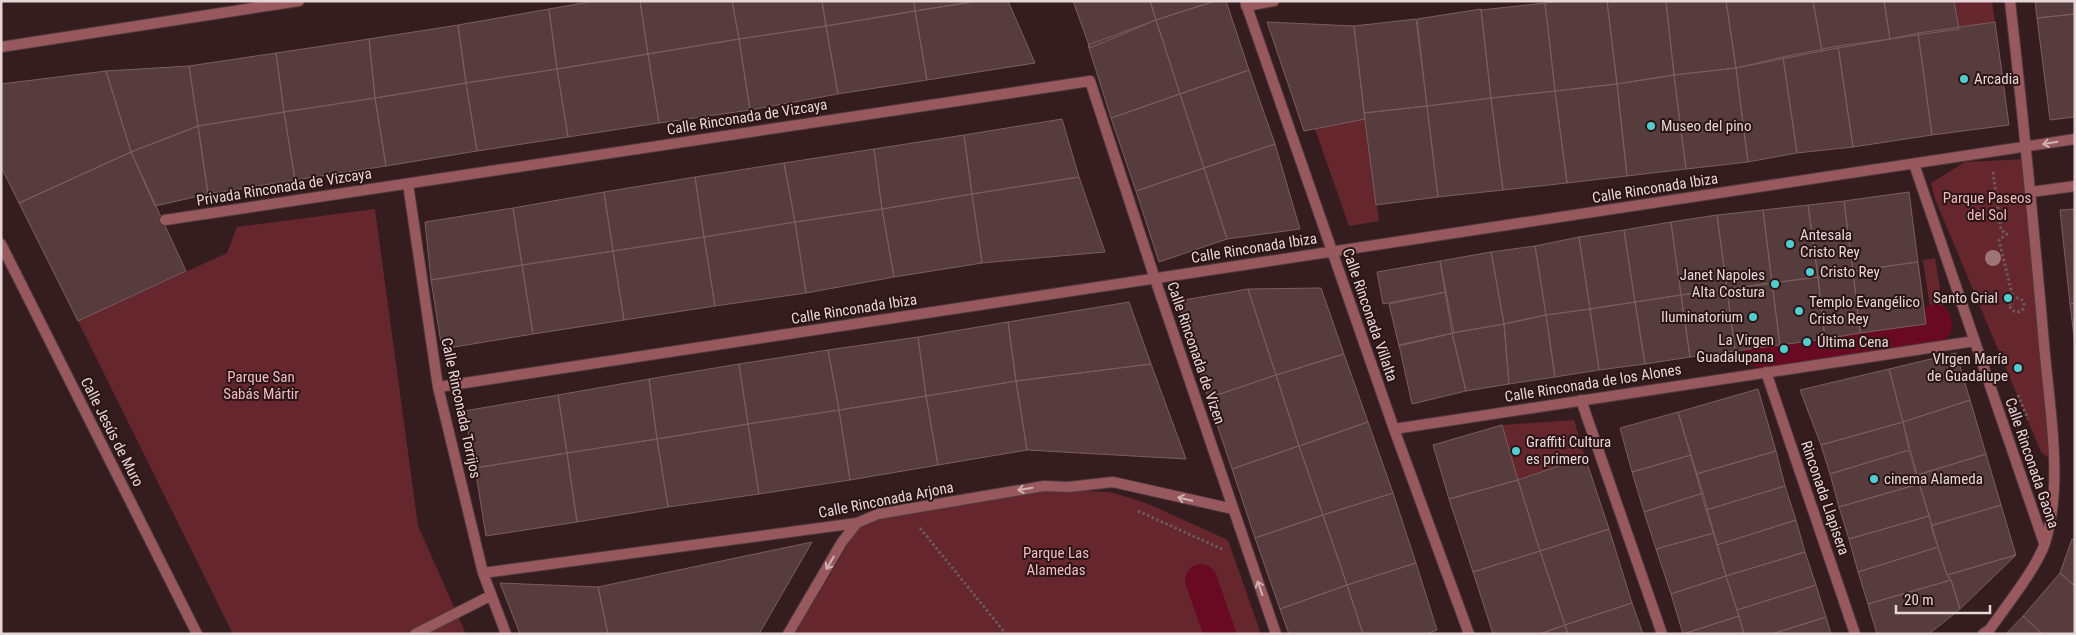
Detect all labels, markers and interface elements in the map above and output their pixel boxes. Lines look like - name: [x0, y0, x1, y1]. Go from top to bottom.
- place label: Arcadia: [1974, 70, 2019, 88]
- marker: Arcadia: [1958, 73, 1970, 85]
- street label: Calle Rinconada de Vizcaya: [665, 95, 829, 139]
- place label: Museo del pino: [1661, 117, 1751, 135]
- marker: Museo del pino: [1645, 120, 1657, 132]
- one-way arrow: [2043, 139, 2059, 149]
- street label: Privada Rinconada de Vizcaya: [195, 164, 373, 210]
- street label: Calle Rinconada Ibiza: [1591, 169, 1719, 207]
- park label: Parque Paseos del Sol: [1943, 189, 2032, 224]
- place label: Antesala Cristo Rey: [1800, 226, 1860, 261]
- street label: Calle Rinconada Ibiza: [1190, 229, 1318, 267]
- marker: Antesala Cristo Rey: [1784, 238, 1796, 250]
- street label: Calle Rinconada Villalta: [1339, 246, 1401, 384]
- place label: Cristo Rey: [1820, 263, 1880, 281]
- place label: Janet Napoles Alta Costura: [1680, 266, 1765, 301]
- marker: Cristo Rey: [1804, 266, 1816, 278]
- marker: Janet Napoles Alta Costura: [1769, 278, 1781, 290]
- street label: Calle Rinconada de Vizen: [1163, 280, 1229, 426]
- place label: Santo Grial: [1933, 289, 1998, 307]
- street label: Calle Rinconada Ibiza: [790, 290, 918, 328]
- marker: Santo Grial: [2002, 292, 2014, 304]
- place label: Templo Evangélico Cristo Rey: [1809, 293, 1920, 328]
- marker: Templo Evangélico Cristo Rey: [1793, 305, 1805, 317]
- place label: Iluminatorium: [1661, 308, 1743, 326]
- marker: Iluminatorium: [1747, 311, 1759, 323]
- place label: La Virgen Guadalupana: [1696, 331, 1774, 366]
- place label: Última Cena: [1817, 333, 1889, 351]
- street label: Calle Rinconada Torrijos: [437, 336, 485, 480]
- marker: Última Cena: [1801, 336, 1813, 348]
- marker: La Virgen Guadalupana: [1778, 343, 1790, 355]
- place label: VIrgen María de Guadalupe: [1927, 350, 2008, 385]
- street label: Calle Rinconada de los Alones: [1503, 360, 1683, 406]
- marker: VIrgen María de Guadalupe: [2012, 362, 2024, 374]
- park label: Parque San Sabás Mártir: [223, 368, 299, 403]
- street label: Calle Jesús de Muro: [77, 374, 147, 490]
- street label: Calle Rinconada Gaona: [2001, 395, 2063, 531]
- place label: Graffiti Cultura es primero: [1526, 433, 1611, 468]
- street label: Rinconada Llapisera: [1797, 439, 1853, 557]
- marker: Graffiti Cultura es primero: [1510, 445, 1522, 457]
- place label: cinema Alameda: [1884, 470, 1983, 488]
- marker: cinema Alameda: [1868, 473, 1880, 485]
- street label: Calle Rinconada Arjona: [817, 478, 955, 522]
- one-way arrow: [1017, 485, 1033, 495]
- one-way arrow: [1178, 493, 1194, 503]
- park label: Parque Las Alamedas: [1023, 544, 1089, 579]
- one-way arrow: [824, 556, 834, 570]
- one-way arrow: [1255, 580, 1264, 596]
- scale bar: [1896, 582, 1990, 614]
- text: 20 m: [1904, 591, 1934, 609]

